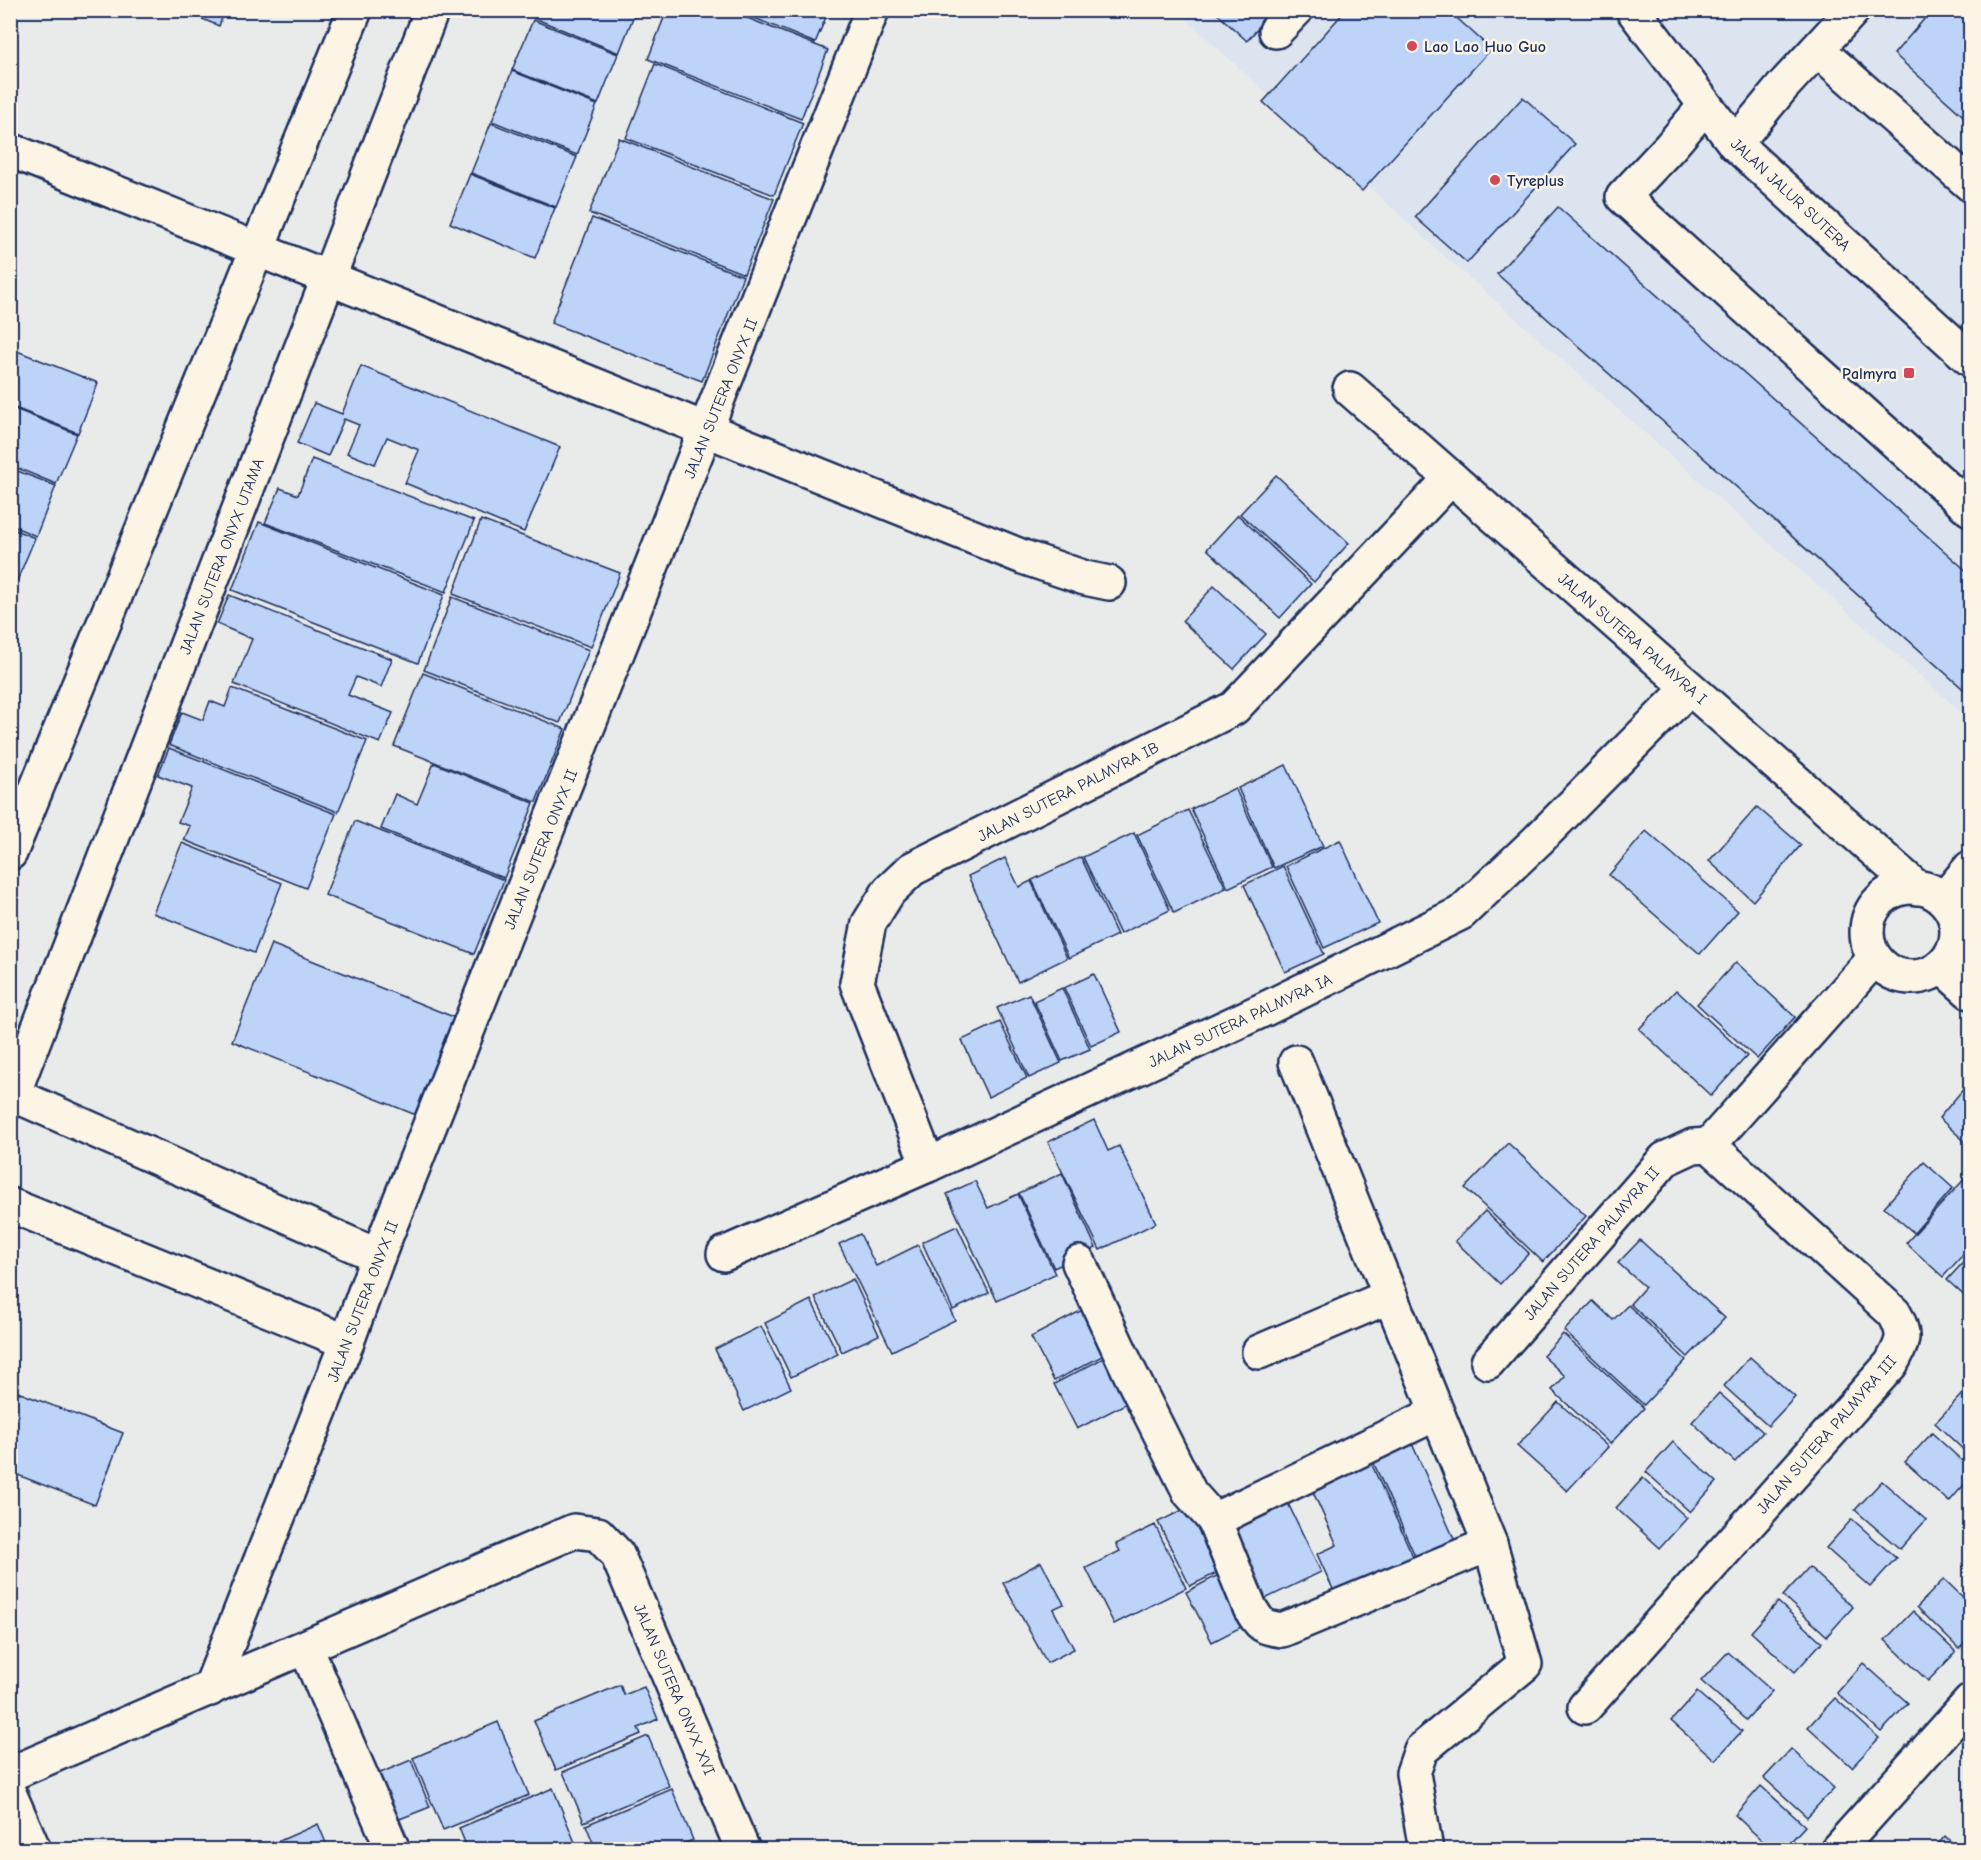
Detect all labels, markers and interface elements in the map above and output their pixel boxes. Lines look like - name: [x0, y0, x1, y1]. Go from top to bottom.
- place label: Lao Lao Huo Guo: [1424, 38, 1546, 56]
- marker: Lao Lao Huo Guo: [1405, 39, 1419, 53]
- street label: JALAN JALUR SUTERA: [1727, 135, 1854, 255]
- place label: Tyreplus: [1507, 172, 1564, 190]
- marker: Tyreplus: [1488, 173, 1502, 187]
- street label: JALAN SUTERA ONYX II: [681, 316, 761, 481]
- place label: Palmyra: [1842, 365, 1897, 383]
- marker: Palmyra: [1902, 366, 1916, 380]
- street label: JALAN SUTERA ONYX UTAMA: [176, 456, 268, 657]
- street label: JALAN SUTERA PALMYRA I: [1554, 569, 1710, 708]
- street label: JALAN SUTERA PALMYRA IB: [975, 738, 1162, 845]
- street label: JALAN SUTERA ONYX II: [501, 767, 581, 932]
- street label: JALAN SUTERA PALMYRA IA: [1146, 970, 1335, 1071]
- street label: JALAN SUTERA PALMYRA II: [1520, 1163, 1663, 1324]
- street label: JALAN SUTERA ONYX II: [324, 1218, 402, 1384]
- street label: JALAN SUTERA PALMYRA III: [1753, 1352, 1900, 1517]
- street label: JALAN SUTERA ONYX XVI: [630, 1601, 718, 1778]

